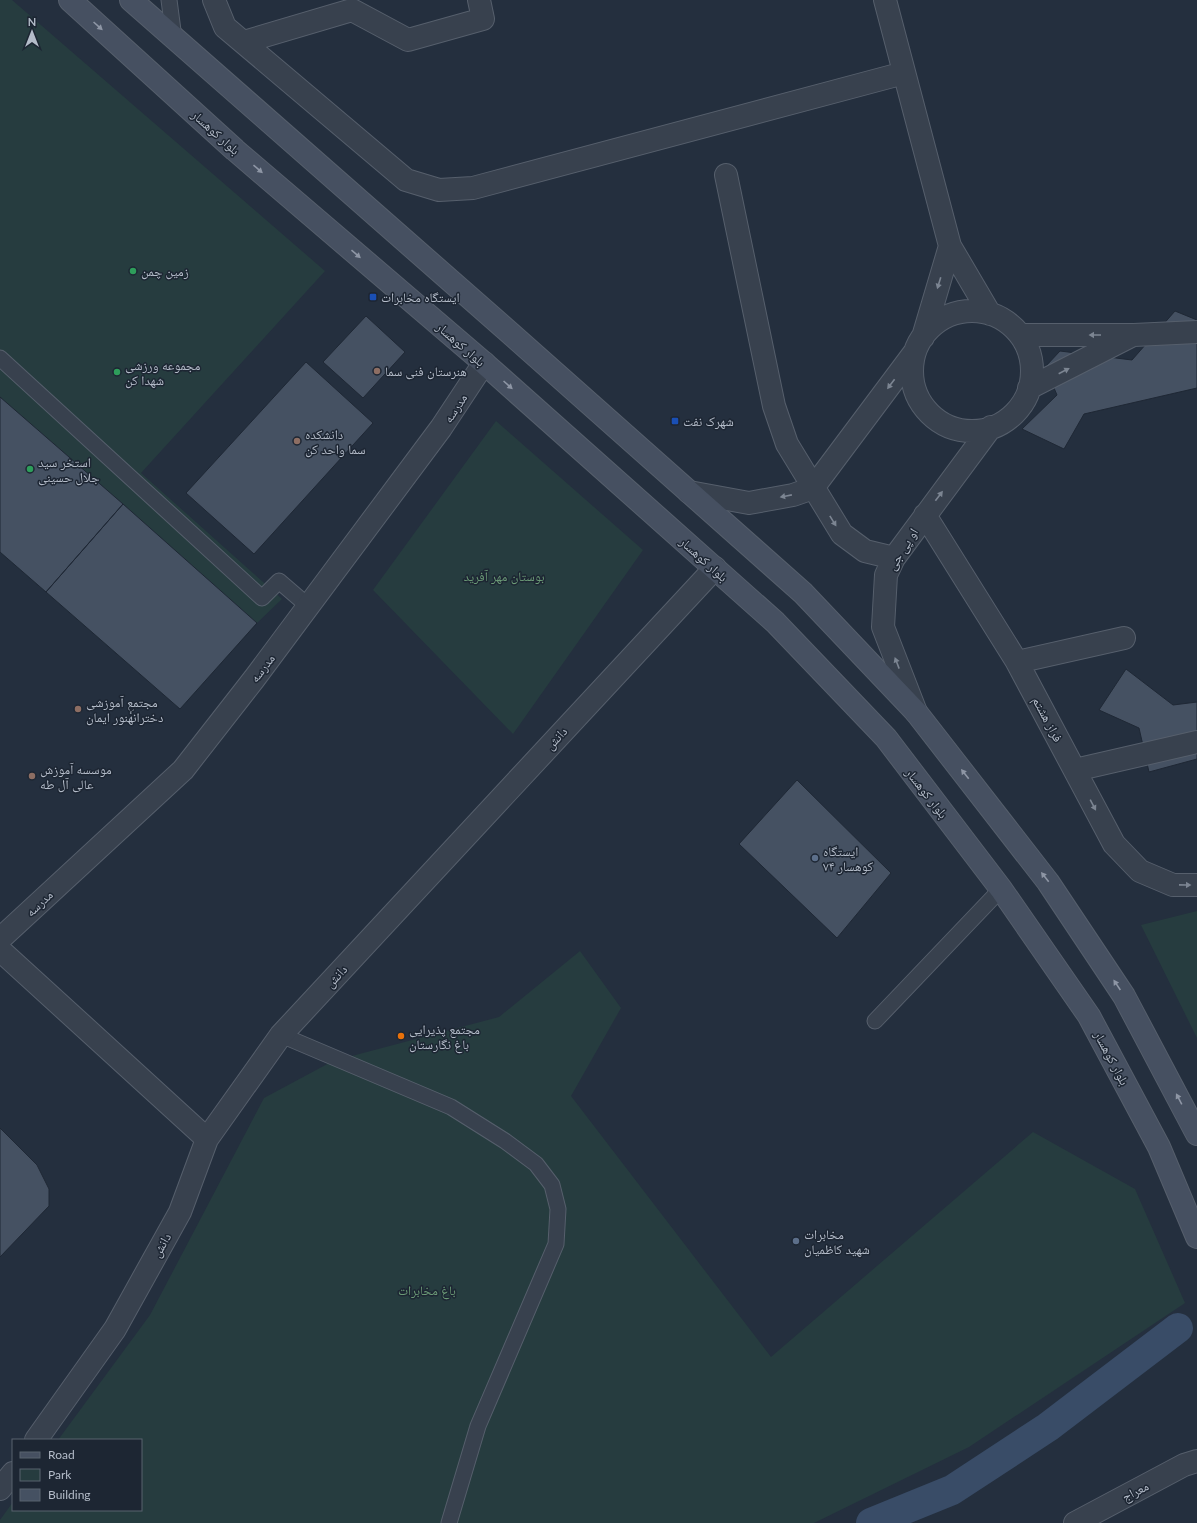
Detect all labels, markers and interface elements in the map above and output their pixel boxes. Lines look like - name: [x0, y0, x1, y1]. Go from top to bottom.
- north arrow: [12, 12, 52, 52]
- text: N: [28, 15, 36, 28]
- one-way arrow: [94, 21, 103, 30]
- street label: بلوار کوهسار: [187, 106, 243, 159]
- one-way arrow: [252, 165, 263, 174]
- one-way arrow: [351, 249, 362, 258]
- place label: زمین چمن: [141, 263, 189, 280]
- marker: زمین چمن: [128, 266, 138, 276]
- one-way arrow: [935, 277, 941, 289]
- place label: ایستگاه مخابرات: [381, 289, 460, 306]
- marker: ایستگاه مخابرات: [368, 292, 378, 302]
- street label: بلوار کوهسار: [432, 318, 489, 370]
- one-way arrow: [1088, 332, 1101, 338]
- place label: مجموعه ورزشی شهدا کن: [125, 357, 200, 389]
- place label: هنرستان فنی سما: [385, 363, 467, 380]
- marker: هنرستان فنی سما: [372, 366, 382, 376]
- marker: مجموعه ورزشی شهدا کن: [112, 367, 122, 377]
- one-way arrow: [1058, 368, 1070, 374]
- one-way arrow: [887, 379, 895, 389]
- one-way arrow: [502, 380, 513, 389]
- street label: مدرسه: [440, 390, 471, 426]
- place label: شهرک نفت: [683, 413, 734, 430]
- marker: شهرک نفت: [670, 416, 680, 426]
- place label: دانشکده سما واحد کن: [305, 426, 365, 458]
- marker: دانشکده سما واحد کن: [292, 436, 302, 446]
- place label: استخر سید جلال حسینی: [38, 454, 100, 486]
- marker: استخر سید جلال حسینی: [25, 464, 35, 474]
- one-way arrow: [935, 490, 943, 501]
- one-way arrow: [780, 494, 792, 500]
- one-way arrow: [830, 515, 837, 527]
- street label: او پی جی: [883, 525, 922, 574]
- street label: بلوار کوهسار: [675, 533, 731, 586]
- park label: بوستان مهر آفرید: [463, 568, 545, 585]
- street label: مدرسه: [246, 651, 279, 686]
- one-way arrow: [894, 656, 900, 668]
- place label: مجتمع آموزشی دخترانهٔنور ایمان: [86, 694, 163, 726]
- street label: فراز هشتم: [1029, 694, 1067, 745]
- marker: مجتمع آموزشی دخترانهٔنور ایمان: [73, 704, 83, 714]
- street label: دانش: [542, 723, 571, 753]
- place label: موسسه آموزش عالی آل طه: [40, 761, 112, 793]
- street label: بلوار کوهسار: [901, 764, 952, 822]
- one-way arrow: [961, 769, 969, 780]
- marker: موسسه آموزش عالی آل طه: [27, 771, 37, 781]
- one-way arrow: [1090, 799, 1096, 810]
- place label: ایستگاه ۷۴ کوهسار: [823, 843, 874, 875]
- marker: ایستگاه ۷۴ کوهسار: [810, 853, 820, 863]
- one-way arrow: [1040, 872, 1049, 883]
- one-way arrow: [1179, 882, 1192, 888]
- street label: مدرسه: [22, 886, 57, 920]
- street label: دانش: [322, 961, 351, 991]
- one-way arrow: [1113, 980, 1121, 990]
- place label: مجتمع پذیرایی باغ نگارستان: [409, 1021, 480, 1054]
- street label: بلوار کوهسار: [1090, 1027, 1133, 1088]
- marker: مجتمع پذیرایی باغ نگارستان: [396, 1031, 406, 1041]
- one-way arrow: [1176, 1093, 1182, 1105]
- place label: مخابرات شهید کاظمیان: [804, 1226, 870, 1258]
- street label: دانش: [148, 1230, 175, 1260]
- marker: مخابرات شهید کاظمیان: [791, 1236, 801, 1246]
- park label: باغ مخابرات: [398, 1282, 456, 1300]
- legend: [12, 1439, 142, 1511]
- text: Road: [48, 1447, 75, 1462]
- text: Park: [48, 1467, 72, 1482]
- street label: معراج: [1119, 1477, 1152, 1506]
- text: Building: [48, 1487, 91, 1502]

